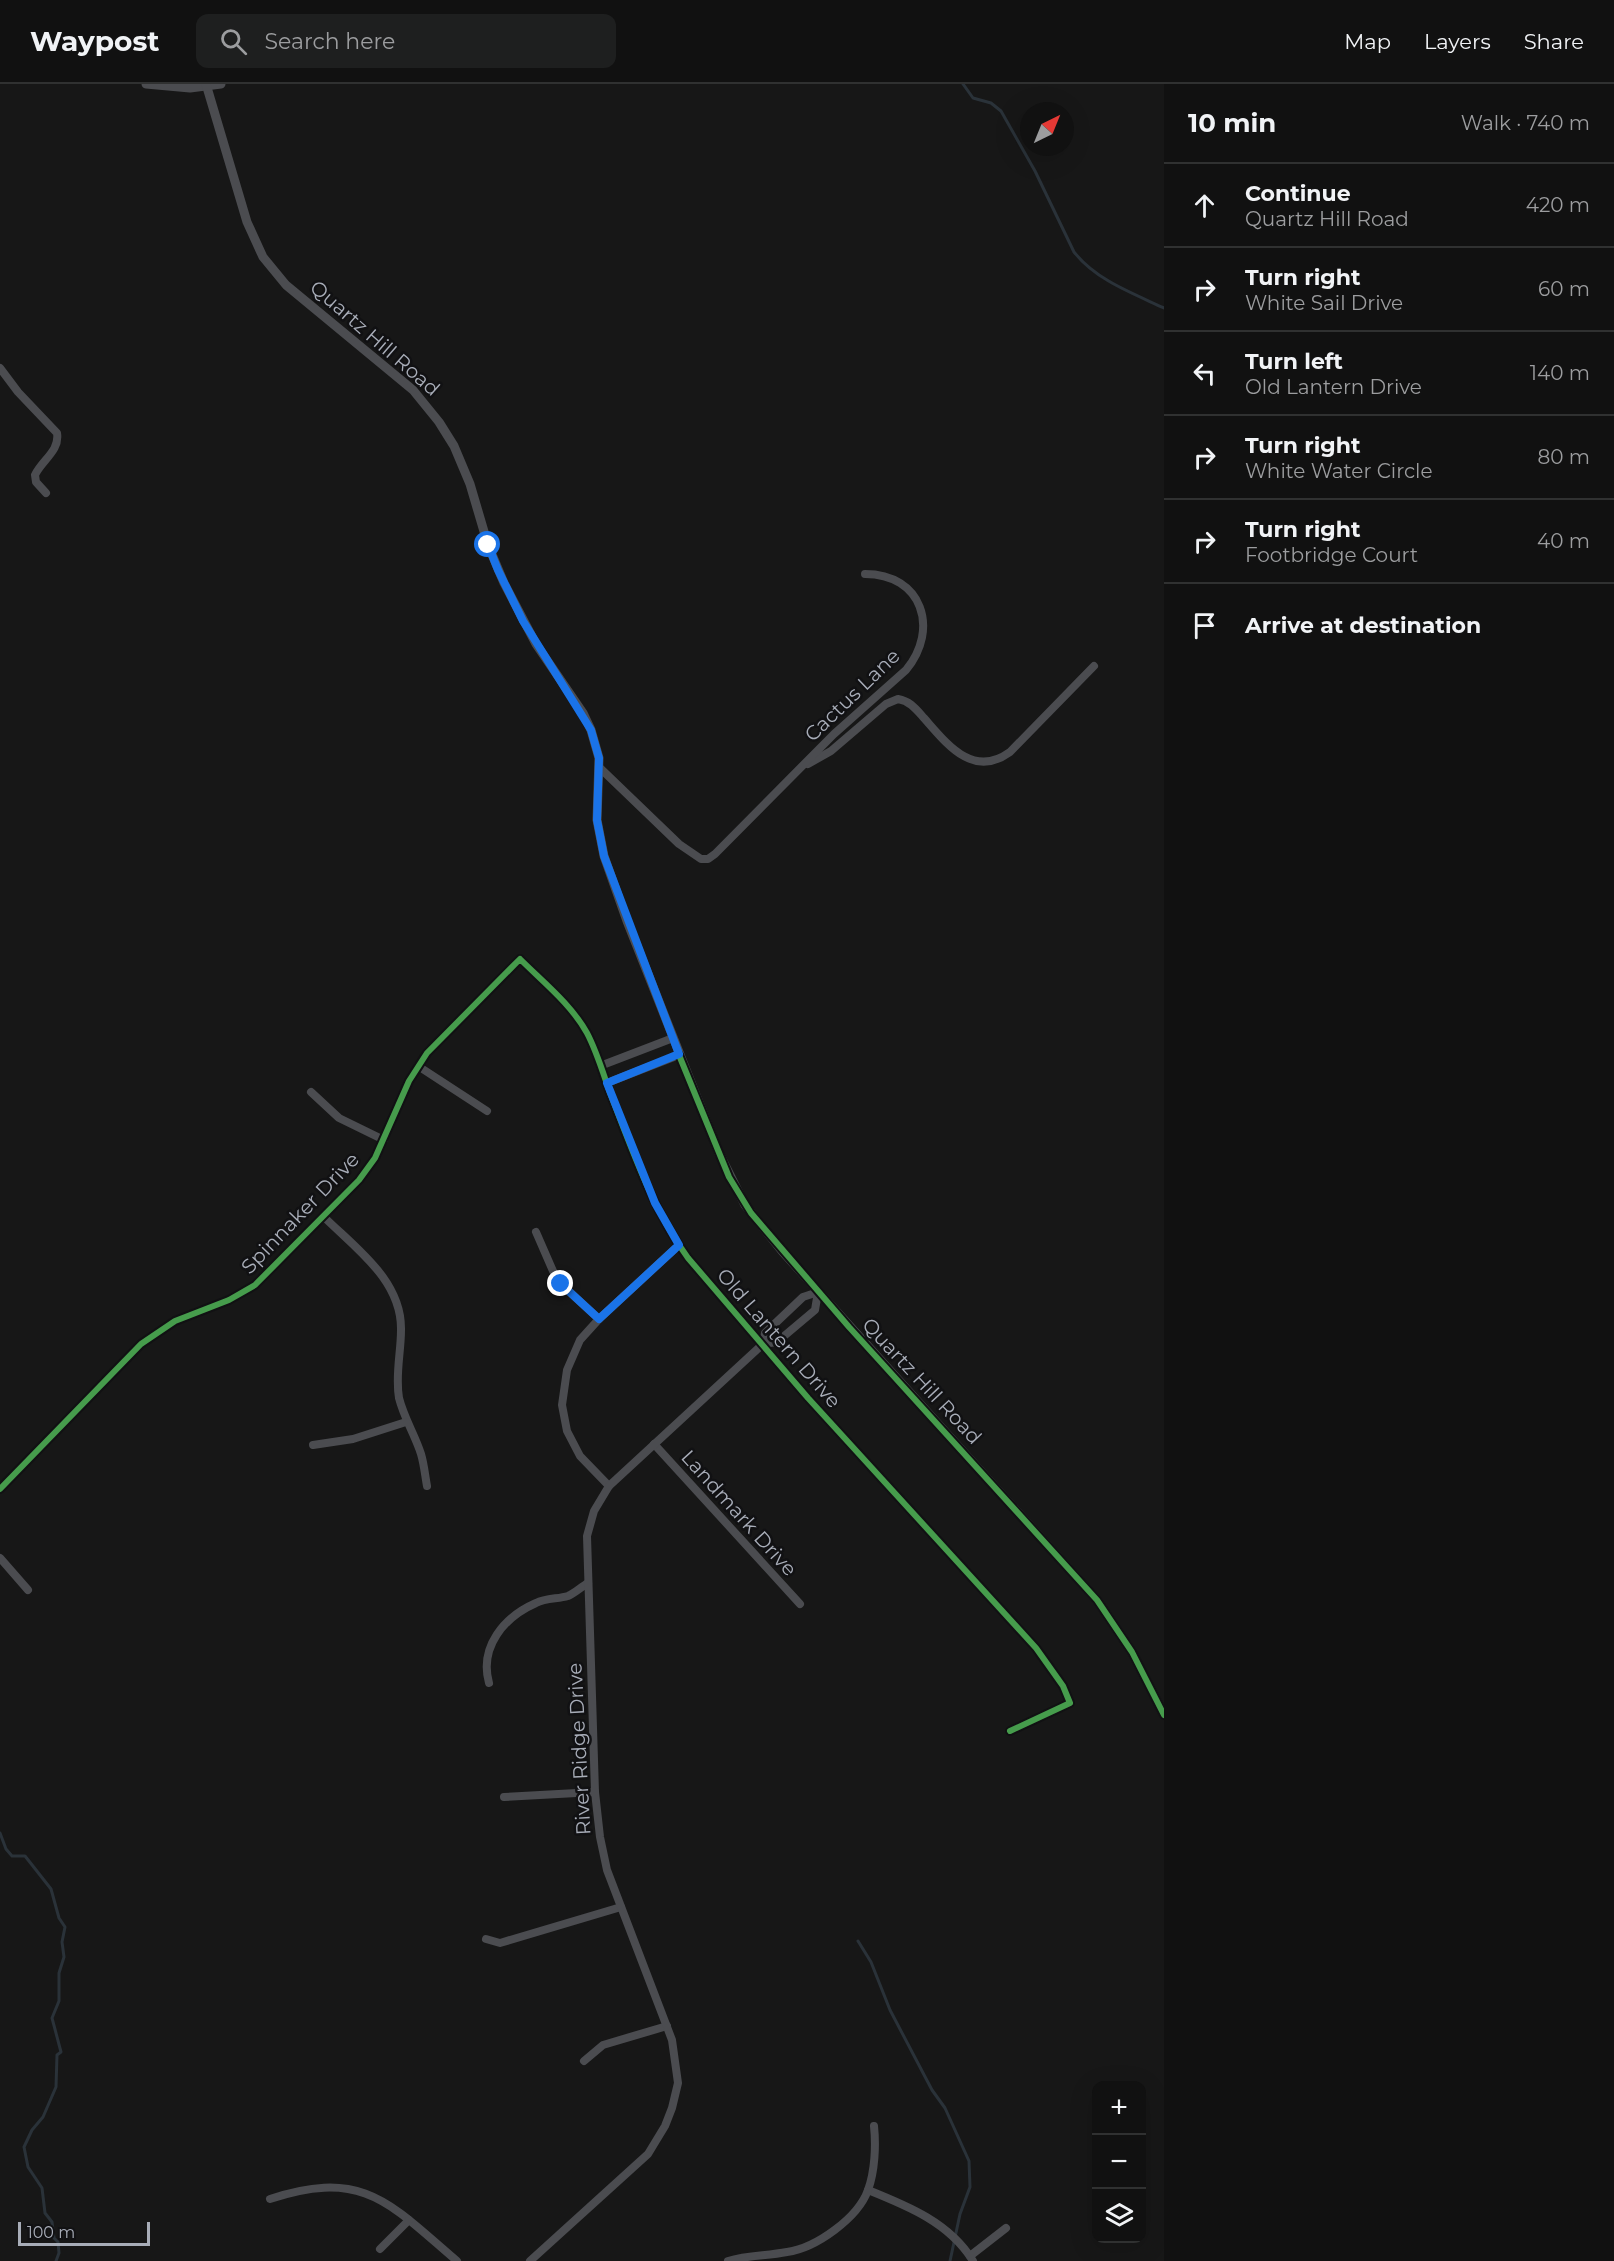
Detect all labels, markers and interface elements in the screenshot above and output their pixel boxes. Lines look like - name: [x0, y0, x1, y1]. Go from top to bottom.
- search box: [196, 14, 616, 68]
- text: Waypost: [30, 24, 160, 58]
- icon: search: [217, 25, 250, 58]
- text: Search here: [265, 28, 395, 55]
- text: Map: [1344, 29, 1391, 54]
- text: Layers: [1424, 29, 1491, 54]
- text: Share: [1524, 29, 1584, 54]
- north arrow: [1020, 102, 1074, 156]
- text: 10 min: [1188, 107, 1276, 139]
- text: Walk · 740 m: [1461, 111, 1590, 135]
- text: Continue: [1245, 180, 1351, 207]
- icon: ahead: [1188, 189, 1221, 222]
- text: 420 m: [1526, 193, 1590, 217]
- text: Quartz Hill Road: [1245, 207, 1409, 231]
- text: Turn right: [1245, 264, 1360, 291]
- icon: right: [1188, 273, 1221, 306]
- street label: Quartz Hill Road: [305, 275, 445, 401]
- text: 60 m: [1538, 277, 1590, 301]
- text: White Sail Drive: [1245, 291, 1403, 315]
- text: Turn left: [1245, 348, 1343, 375]
- icon: left: [1188, 357, 1221, 390]
- text: 140 m: [1530, 361, 1590, 385]
- text: Old Lantern Drive: [1245, 375, 1422, 399]
- text: Turn right: [1245, 432, 1360, 459]
- icon: right: [1188, 441, 1221, 474]
- text: 80 m: [1538, 445, 1590, 469]
- text: White Water Circle: [1245, 459, 1433, 483]
- text: Turn right: [1245, 516, 1360, 543]
- icon: right: [1188, 525, 1221, 558]
- text: 40 m: [1537, 529, 1590, 553]
- route start: [474, 531, 500, 557]
- text: Footbridge Court: [1245, 543, 1418, 567]
- icon: arrive: [1188, 609, 1221, 642]
- text: Arrive at destination: [1245, 612, 1481, 639]
- street label: Cactus Lane: [799, 644, 905, 746]
- street label: Spinnaker Drive: [236, 1147, 364, 1279]
- street label: Old Lantern Drive: [712, 1263, 846, 1413]
- route end: [547, 1270, 573, 1296]
- street label: Quartz Hill Road: [857, 1313, 987, 1449]
- street label: Landmark Drive: [676, 1445, 802, 1581]
- street label: River Ridge Drive: [563, 1662, 595, 1836]
- map controls: [1092, 2081, 1146, 2243]
- button: +: [1092, 2081, 1146, 2135]
- button: −: [1092, 2135, 1146, 2189]
- button: layers: [1092, 2189, 1146, 2243]
- scale bar: [18, 2219, 150, 2246]
- text: 100 m: [27, 2223, 75, 2242]

